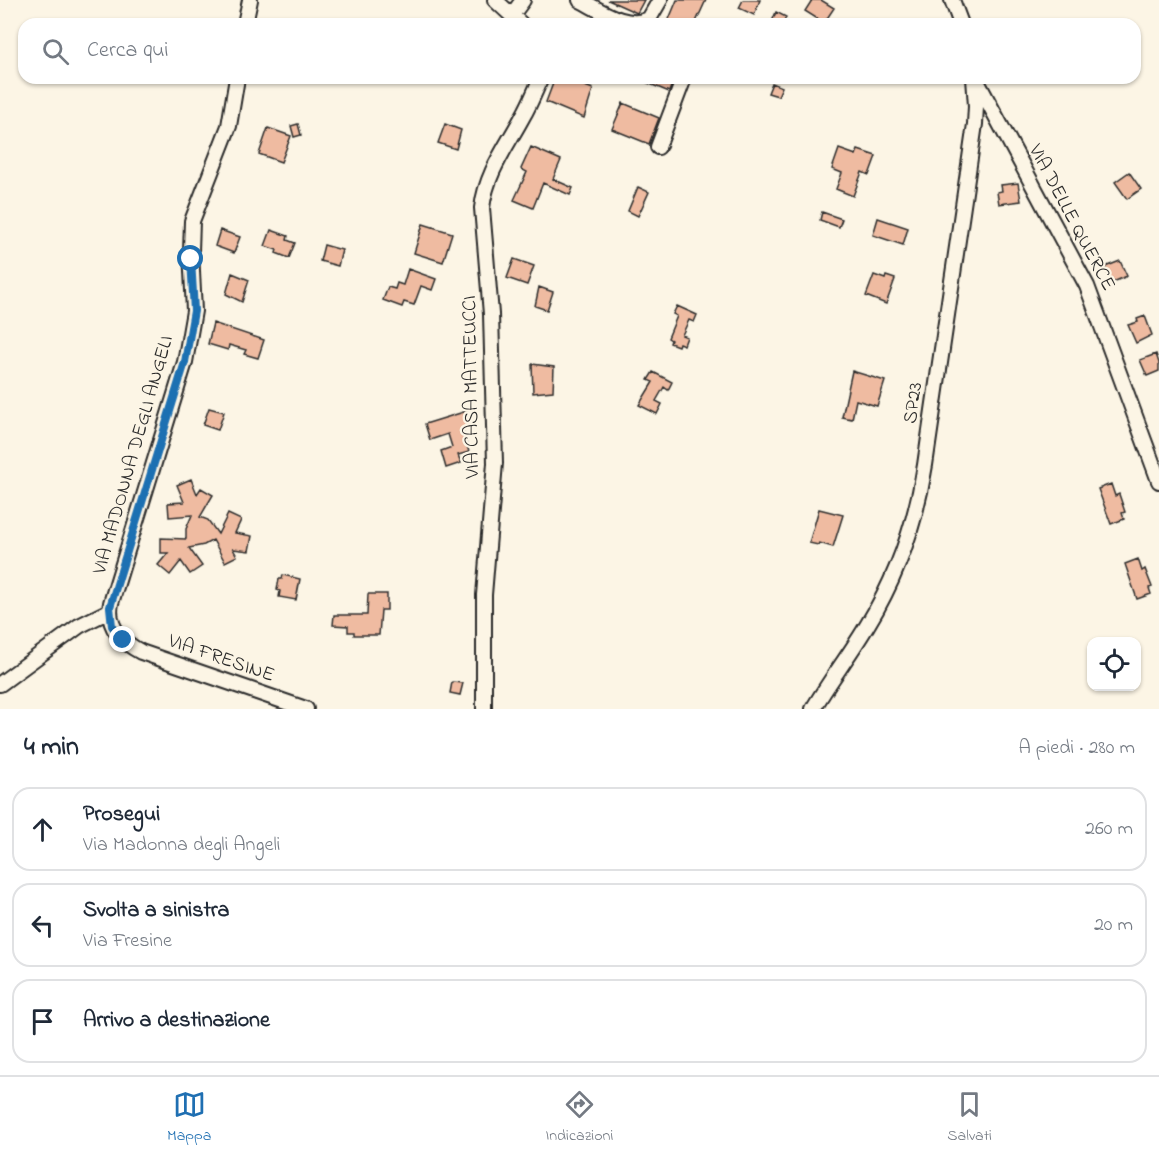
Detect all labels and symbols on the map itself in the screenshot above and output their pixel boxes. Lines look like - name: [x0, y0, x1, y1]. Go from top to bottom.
- street label: VIA DELLE QUERCE: [1020, 139, 1122, 296]
- route start: [177, 245, 203, 271]
- street label: VIA CASA MATTEUCCI: [456, 295, 488, 480]
- street label: VIA MADONNA DEGLI ANGELI: [86, 332, 182, 579]
- street label: SP23: [897, 380, 931, 426]
- route end: [109, 626, 135, 652]
- street label: VIA FRESINE: [163, 627, 278, 691]

